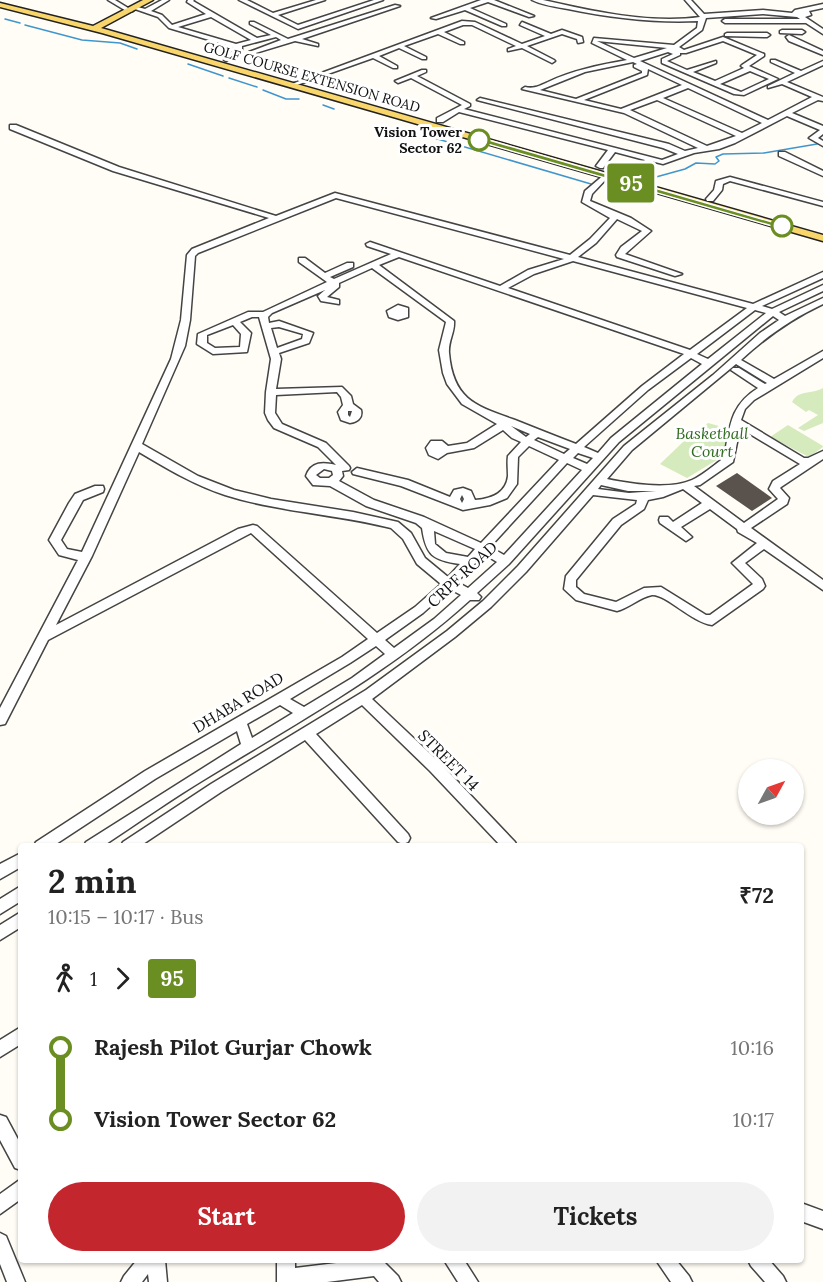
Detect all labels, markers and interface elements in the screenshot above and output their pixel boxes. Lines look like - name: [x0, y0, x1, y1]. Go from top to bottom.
- street label: GOLF COURSE EXTENSION ROAD: [202, 37, 422, 117]
- place label: Vision Tower Sector 62: [374, 123, 462, 157]
- marker: Vision Tower Sector 62: [468, 129, 490, 151]
- line badge: 95: [604, 164, 658, 202]
- text: 95: [619, 170, 643, 197]
- unlabelled marker: [771, 215, 793, 237]
- park label: Basketball Court: [675, 423, 749, 461]
- street label: CRPF ROAD: [423, 537, 501, 611]
- street label: DHABA ROAD: [189, 667, 287, 737]
- street label: STREET 14: [414, 725, 484, 795]
- north arrow: [738, 759, 804, 825]
- map controls: [738, 759, 804, 825]
- text: 2 min: [48, 860, 136, 902]
- text: ₹72: [739, 881, 774, 909]
- text: 10:15 – 10:17 · Bus: [48, 904, 203, 929]
- icon: walk: [48, 962, 81, 995]
- icon: forward: [106, 962, 139, 995]
- text: 95: [160, 965, 184, 992]
- text: 1: [90, 966, 97, 991]
- text: Rajesh Pilot Gurjar Chowk: [94, 1033, 372, 1061]
- text: 10:16: [730, 1035, 774, 1060]
- text: Vision Tower Sector 62: [94, 1105, 336, 1133]
- text: 10:17: [733, 1107, 774, 1132]
- button: Start: [48, 1182, 405, 1251]
- button: Tickets: [417, 1182, 774, 1251]

